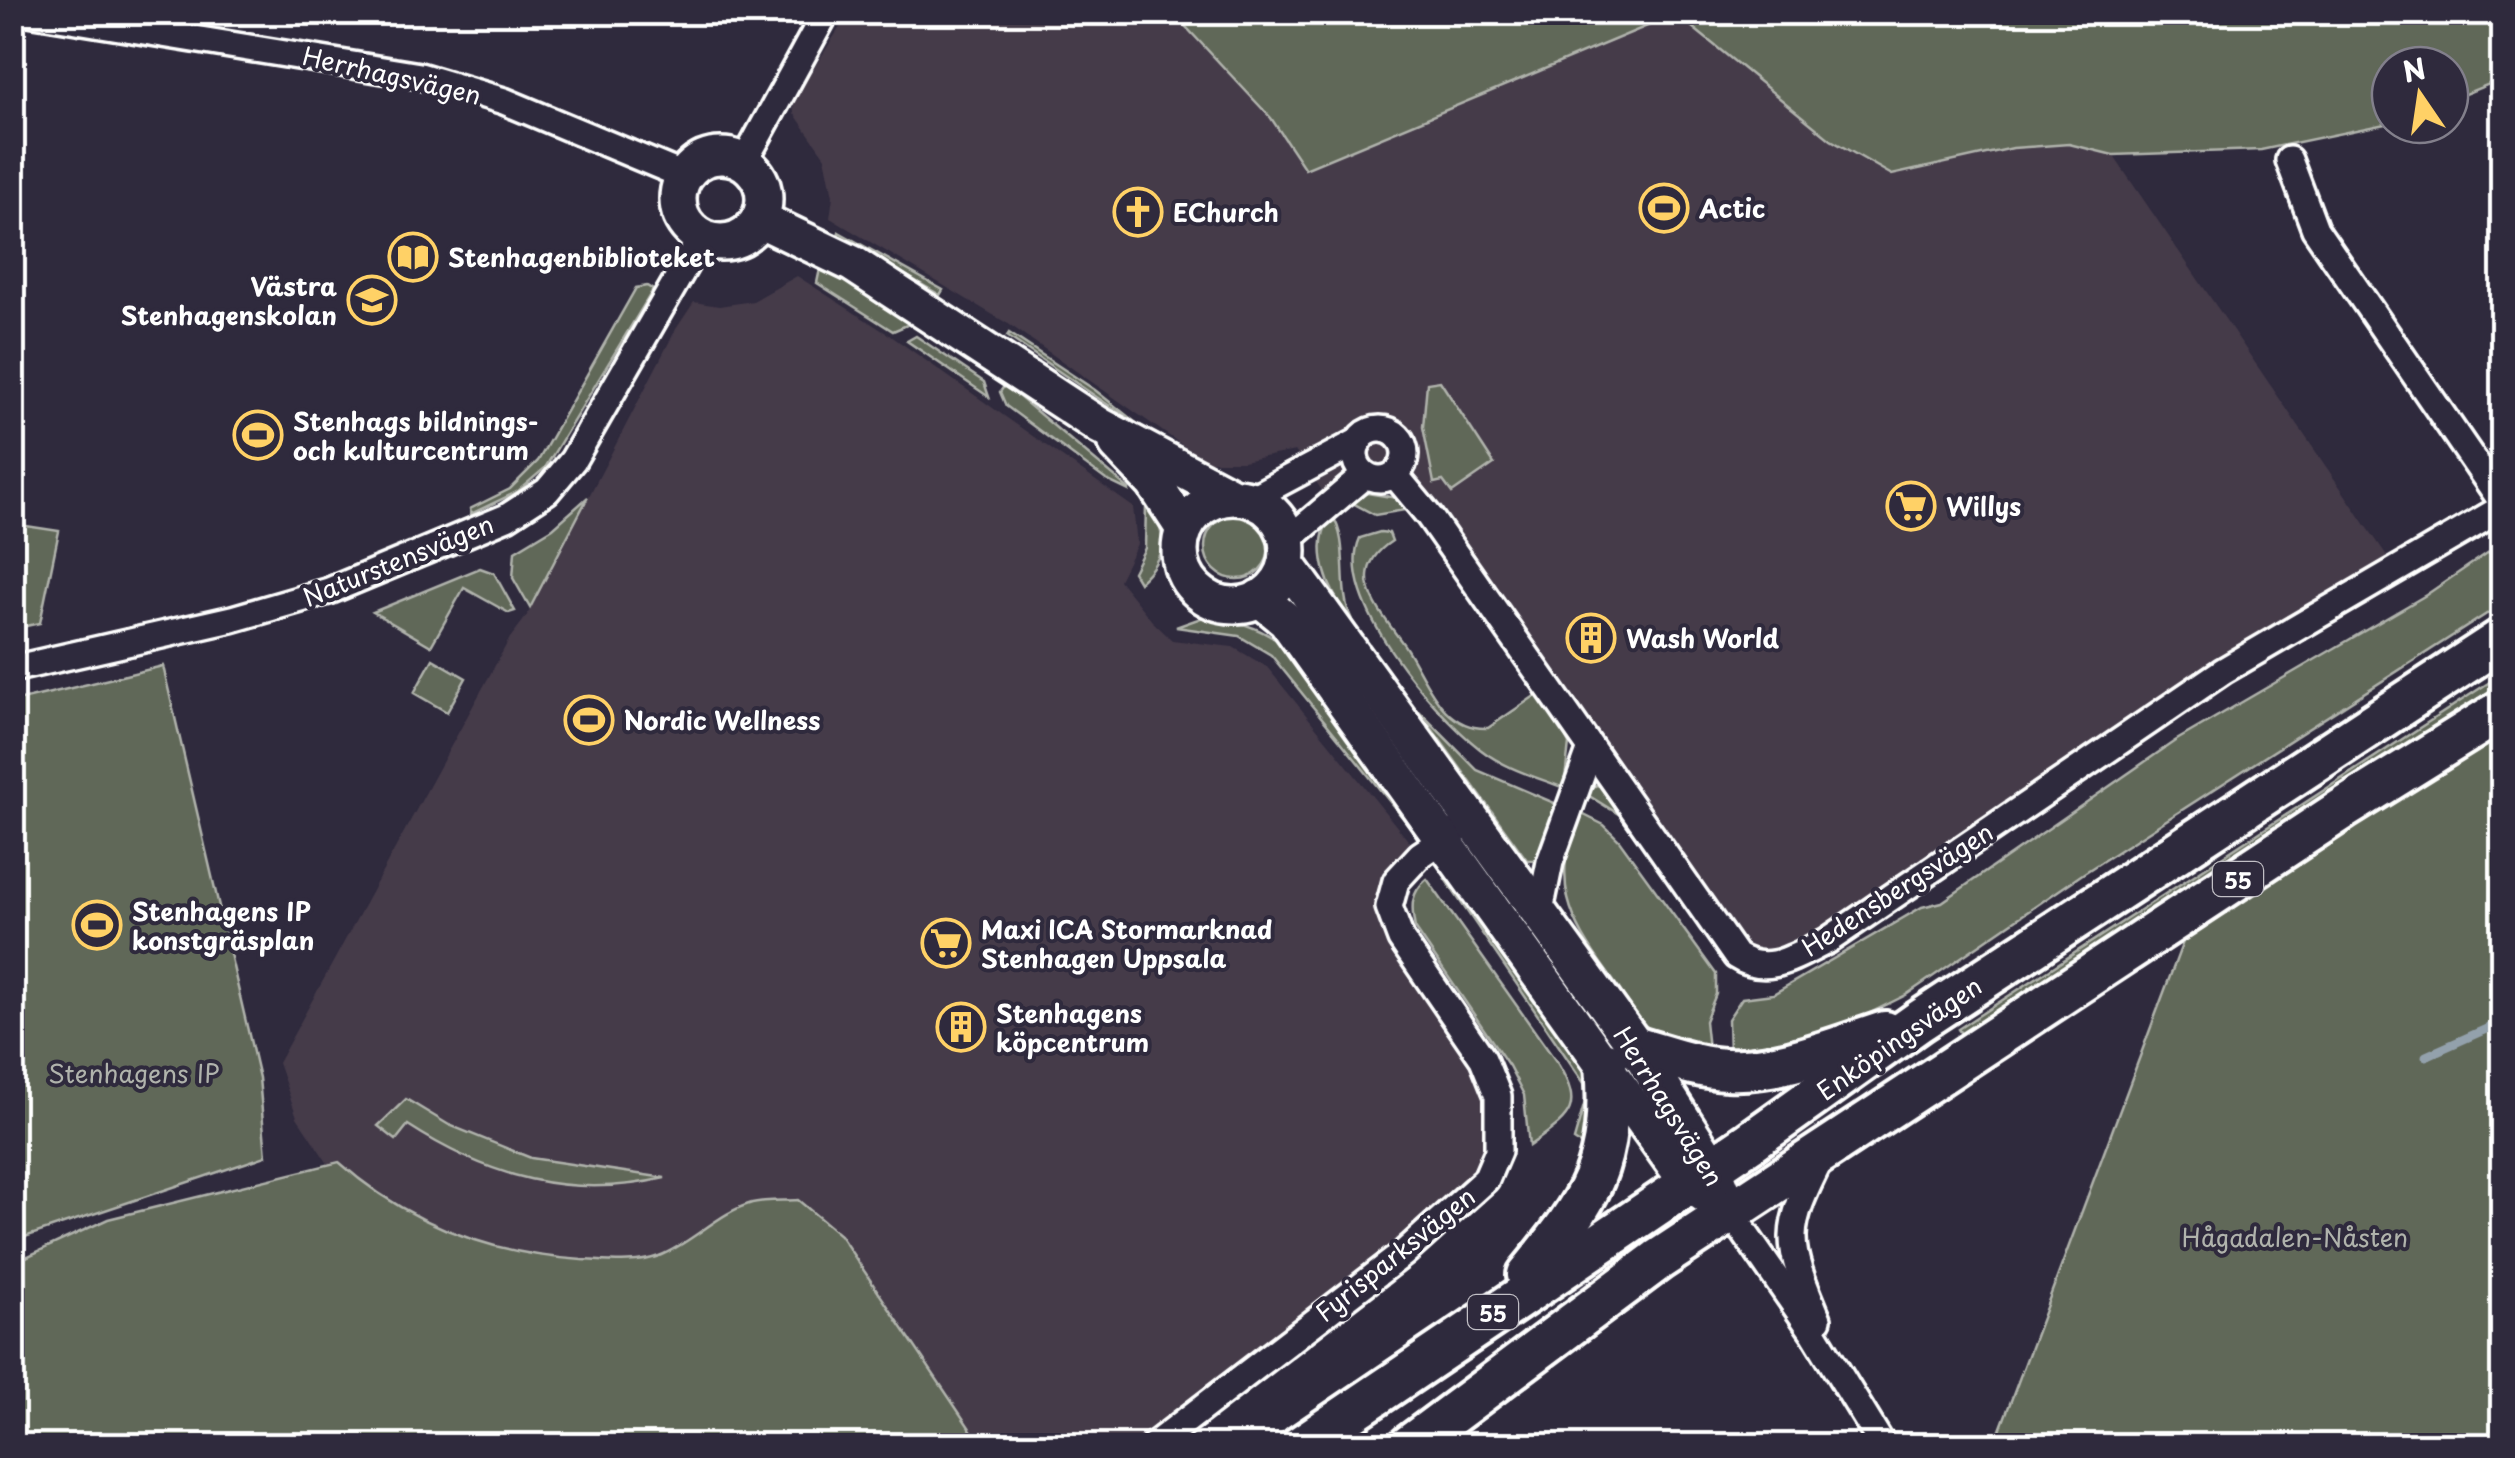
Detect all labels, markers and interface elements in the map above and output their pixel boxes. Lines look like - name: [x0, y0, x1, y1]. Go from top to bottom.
- street label: Herrhagsvägen: [299, 36, 485, 114]
- north arrow: [2370, 45, 2470, 145]
- text: N: [2398, 46, 2430, 93]
- sports icon: Actic: [1638, 182, 1690, 234]
- church icon: EChurch: [1112, 186, 1164, 238]
- place label: Actic: [1698, 189, 1765, 227]
- place label: EChurch: [1173, 193, 1279, 231]
- library icon: Stenhagenbiblioteket: [387, 231, 439, 283]
- place label: Stenhagenbiblioteket: [448, 238, 715, 276]
- place label: Västra Stenhagenskolan: [121, 267, 337, 334]
- school or university icon: Västra Stenhagenskolan: [346, 274, 398, 326]
- place label: Stenhags bildnings- och kulturcentrum: [293, 402, 539, 469]
- sports icon: Stenhags bildnings- och kulturcentrum: [232, 409, 284, 461]
- supermarket icon: Willys: [1885, 480, 1937, 532]
- place label: Willys: [1946, 487, 2021, 525]
- street label: Naturstensvägen: [297, 504, 499, 616]
- building icon: Wash World: [1565, 612, 1617, 664]
- place label: Wash World: [1626, 619, 1779, 657]
- sports icon: Nordic Wellness: [563, 694, 615, 746]
- place label: Nordic Wellness: [624, 701, 820, 739]
- street label: Hedensbergsvägen: [1794, 813, 2000, 965]
- road number: 55: [2213, 862, 2263, 896]
- place label: Stenhagens IP konstgräsplan: [132, 892, 314, 959]
- sports icon: Stenhagens IP konstgräsplan: [71, 899, 123, 951]
- place label: Maxi ICA Stormarknad Stenhagen Uppsala: [981, 910, 1272, 977]
- supermarket icon: Maxi ICA Stormarknad Stenhagen Uppsala: [920, 917, 972, 969]
- street label: Enköpingsvägen: [1809, 967, 1989, 1109]
- place label: Stenhagens köpcentrum: [996, 994, 1149, 1061]
- building icon: Stenhagens köpcentrum: [935, 1001, 987, 1053]
- street label: Herrhagsvägen: [1605, 1019, 1733, 1193]
- park label: Stenhagens IP: [48, 1054, 220, 1092]
- street label: Fyrisparksvägen: [1307, 1177, 1483, 1331]
- park label: Hågadalen-Nåsten: [2182, 1218, 2408, 1256]
- road number: 55: [1468, 1295, 1518, 1329]

